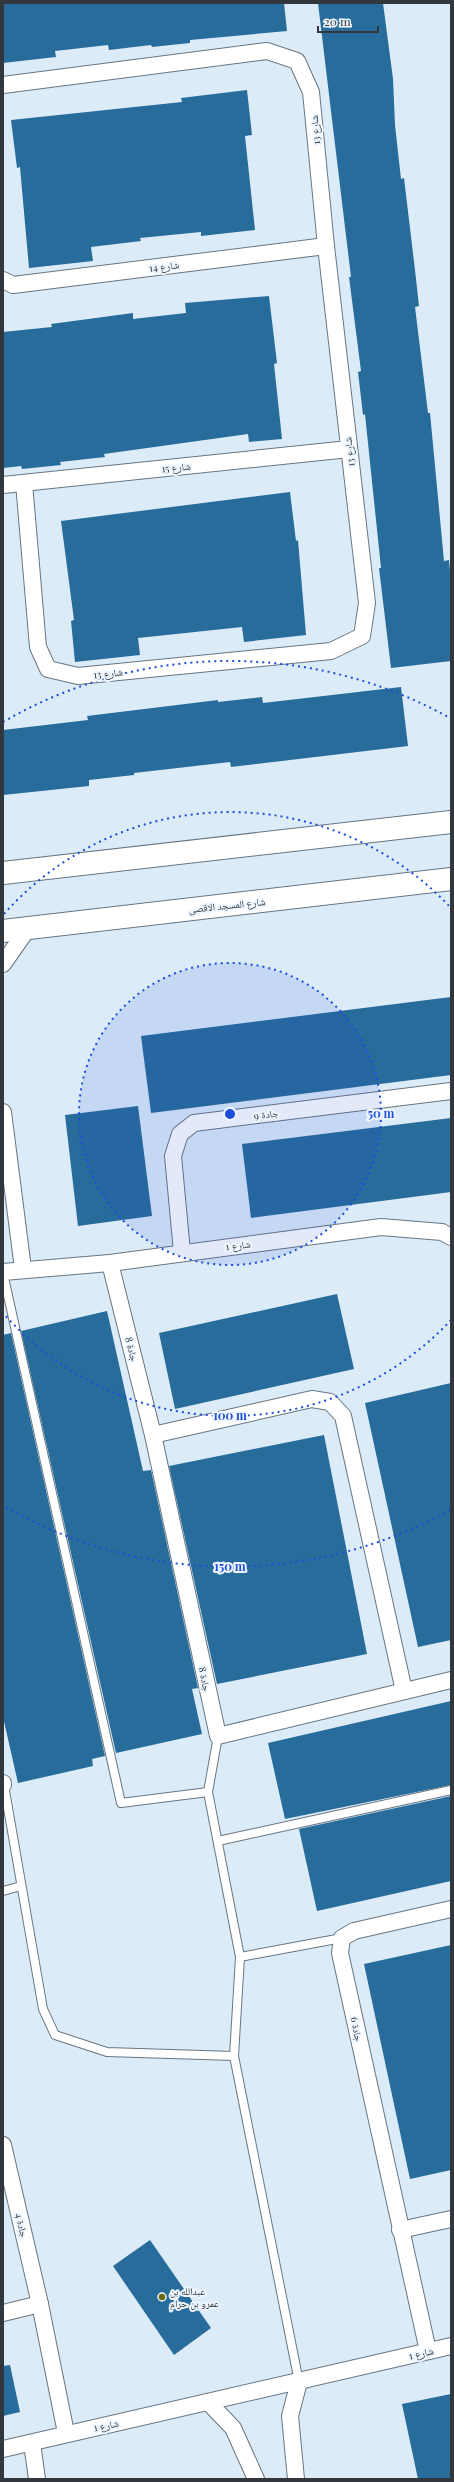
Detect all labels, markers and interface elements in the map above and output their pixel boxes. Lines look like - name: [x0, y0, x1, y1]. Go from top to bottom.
- scale bar: [318, 8, 378, 34]
- text: 20 m: [324, 13, 351, 29]
- street label: شارع 13: [307, 114, 323, 145]
- street label: شارع 14: [148, 257, 180, 275]
- street label: شارع 13: [340, 436, 358, 468]
- street label: شارع 15: [161, 458, 192, 475]
- street label: شارع 13: [93, 664, 124, 682]
- street label: شارع المسجد الاقصى: [188, 894, 266, 916]
- street label: جادة 9: [253, 1105, 280, 1123]
- text: 50 m: [368, 1105, 395, 1121]
- centre of rings: [223, 1107, 237, 1121]
- street label: شارع 1: [225, 1236, 252, 1253]
- street label: جادة 8: [122, 1335, 142, 1363]
- text: 100 m: [213, 1407, 247, 1423]
- text: 150 m: [214, 1558, 246, 1574]
- street label: جادة 8: [196, 1665, 215, 1693]
- street label: جادة 6: [348, 2015, 367, 2043]
- street label: جادة 4: [12, 2211, 32, 2239]
- place label: عبدالله بن عمرو بن حرام: [170, 2284, 219, 2311]
- marker: عبدالله بن عمرو بن حرام: [157, 2292, 167, 2302]
- street label: شارع 1: [407, 2343, 435, 2363]
- street label: شارع 1: [92, 2415, 120, 2434]

